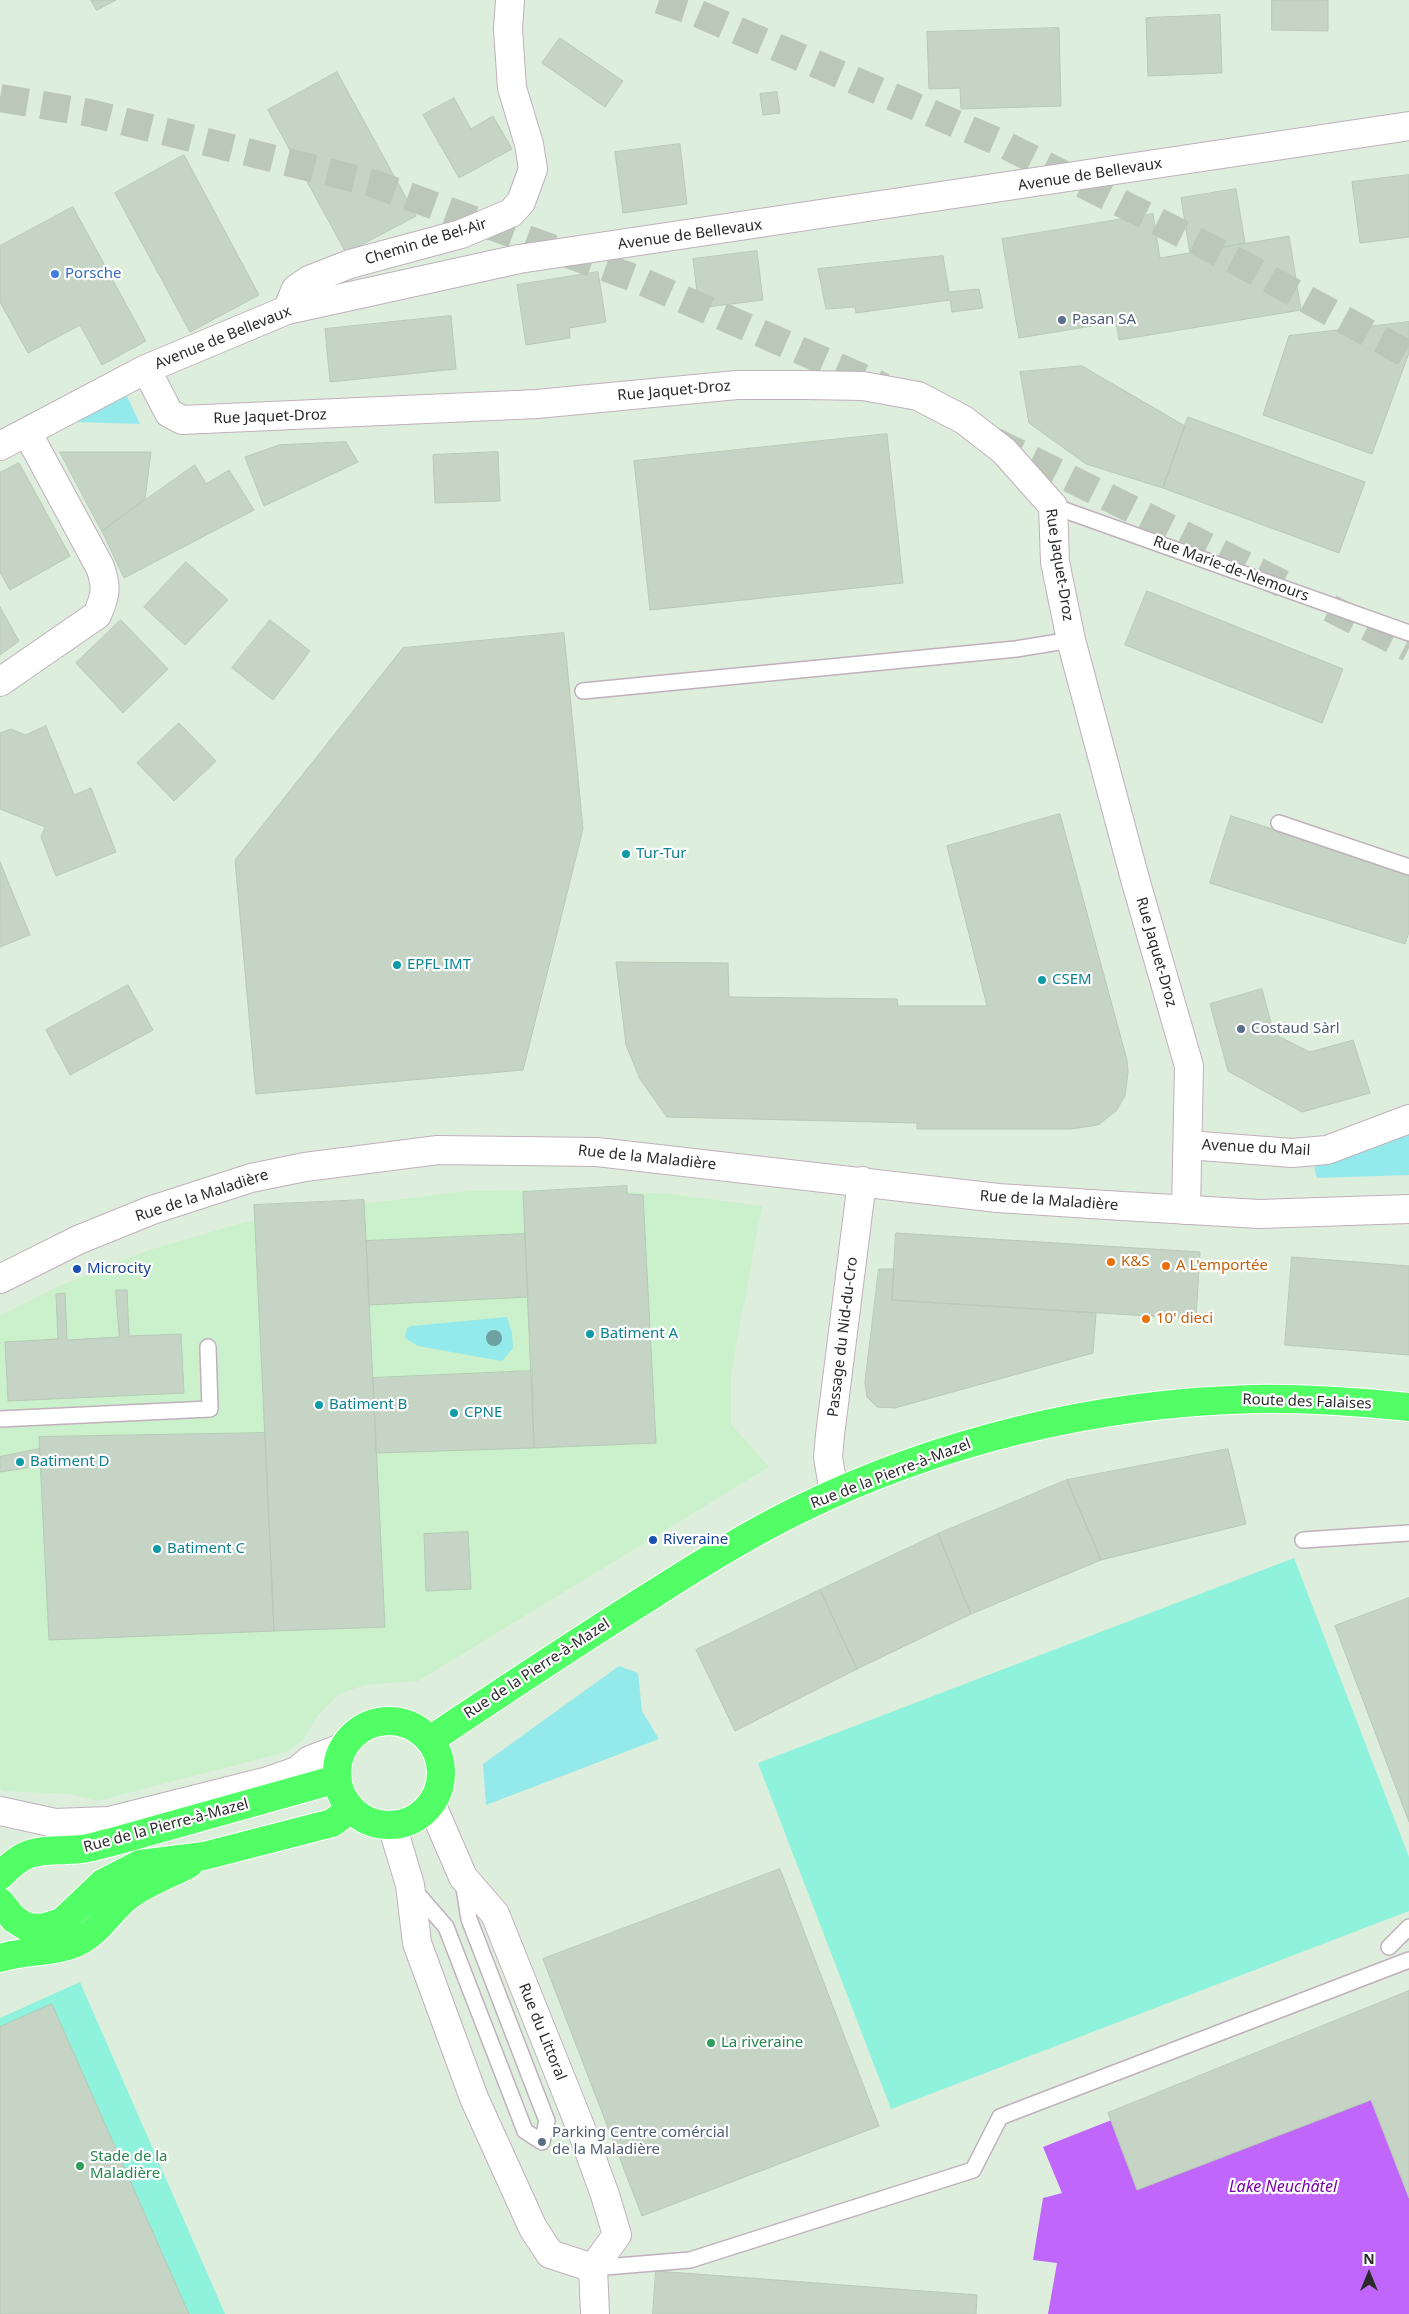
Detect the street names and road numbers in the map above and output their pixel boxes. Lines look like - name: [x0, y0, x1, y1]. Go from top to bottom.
- street label: Avenue de Bellevaux: [1017, 155, 1163, 195]
- street label: Chemin de Bel-Air: [363, 215, 489, 269]
- street label: Avenue de Bellevaux: [617, 216, 763, 254]
- street label: Avenue de Bellevaux: [152, 302, 294, 374]
- street label: Rue Jaquet-Droz: [617, 377, 731, 405]
- street label: Rue Jaquet-Droz: [213, 406, 327, 428]
- street label: Rue Jaquet-Droz: [1041, 508, 1077, 622]
- street label: Rue Marie-de-Nemours: [1151, 532, 1311, 606]
- street label: Rue Jaquet-Droz: [1132, 895, 1180, 1009]
- street label: Avenue du Mail: [1201, 1136, 1311, 1160]
- street label: Rue de la Maladière: [577, 1142, 717, 1174]
- street label: Rue de la Maladière: [133, 1166, 271, 1226]
- street label: Rue de la Maladière: [979, 1187, 1119, 1215]
- street label: Passage du Nid-du-Cro: [824, 1256, 862, 1418]
- street label: Route des Falaises: [1242, 1391, 1372, 1413]
- street label: Rue de la Pierre-à-Mazel: [808, 1435, 974, 1513]
- street label: Rue de la Pierre-à-Mazel: [461, 1615, 613, 1723]
- street label: Rue de la Pierre-à-Mazel: [81, 1795, 251, 1857]
- street label: Rue du Littoral: [514, 1981, 570, 2083]

